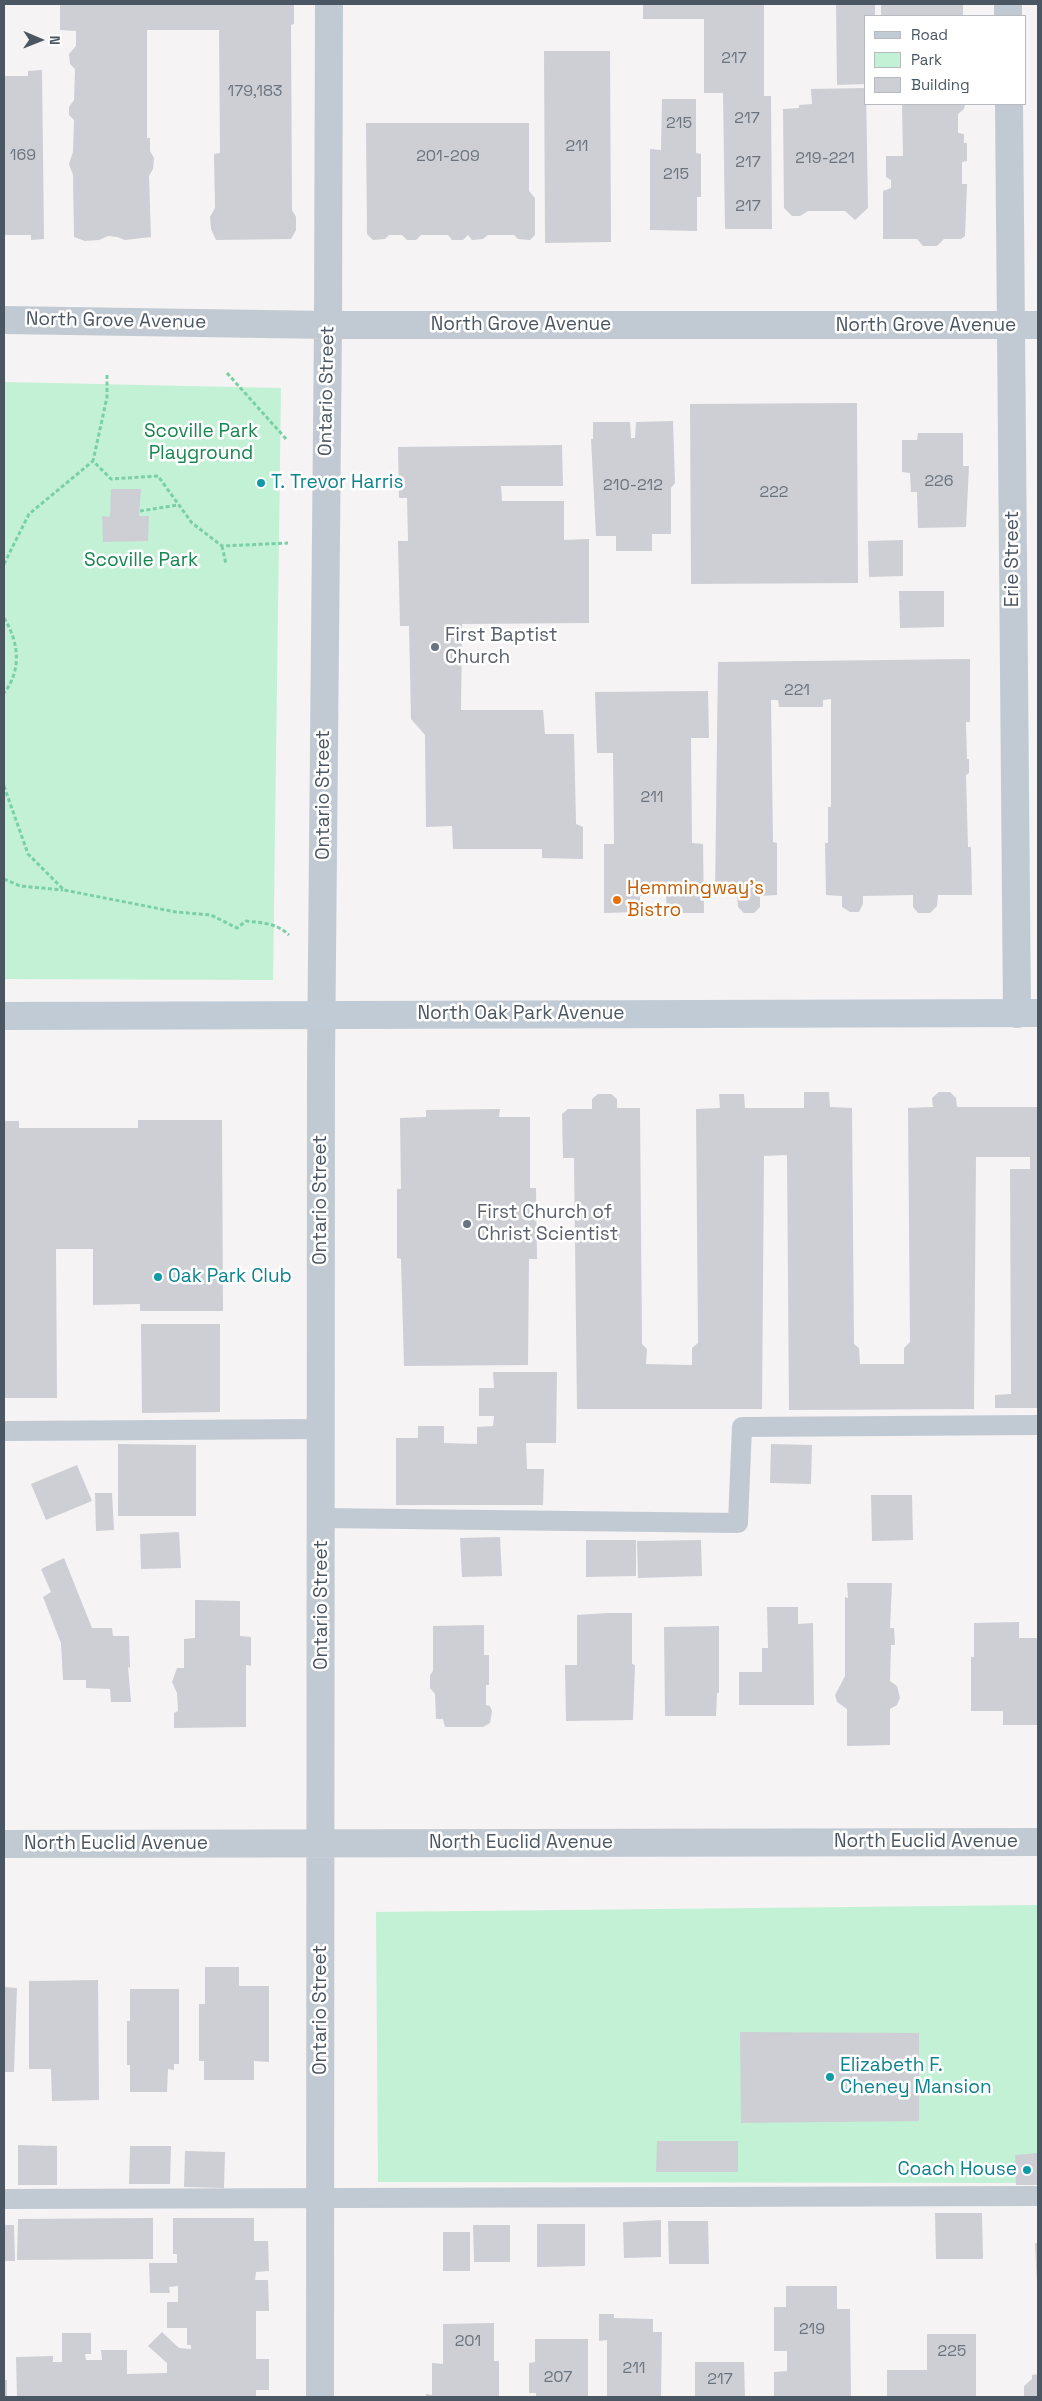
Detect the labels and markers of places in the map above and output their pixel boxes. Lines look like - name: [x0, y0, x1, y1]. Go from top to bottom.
- place label: T. Trevor Harris: [271, 472, 403, 494]
- marker: T. Trevor Harris: [255, 477, 267, 489]
- place label: First Baptist Church: [445, 625, 558, 669]
- marker: First Baptist Church: [429, 641, 441, 653]
- place label: Hemmingway's Bistro: [627, 878, 764, 922]
- marker: Hemmingway's Bistro: [611, 894, 623, 906]
- place label: First Church of Christ Scientist: [477, 1202, 618, 1246]
- marker: First Church of Christ Scientist: [461, 1218, 473, 1230]
- place label: Oak Park Club: [168, 1266, 292, 1288]
- marker: Oak Park Club: [152, 1271, 164, 1283]
- place label: Elizabeth F. Cheney Mansion: [840, 2055, 992, 2099]
- marker: Elizabeth F. Cheney Mansion: [824, 2071, 836, 2083]
- place label: Coach House: [897, 2159, 1017, 2181]
- marker: Coach House: [1021, 2164, 1033, 2176]

